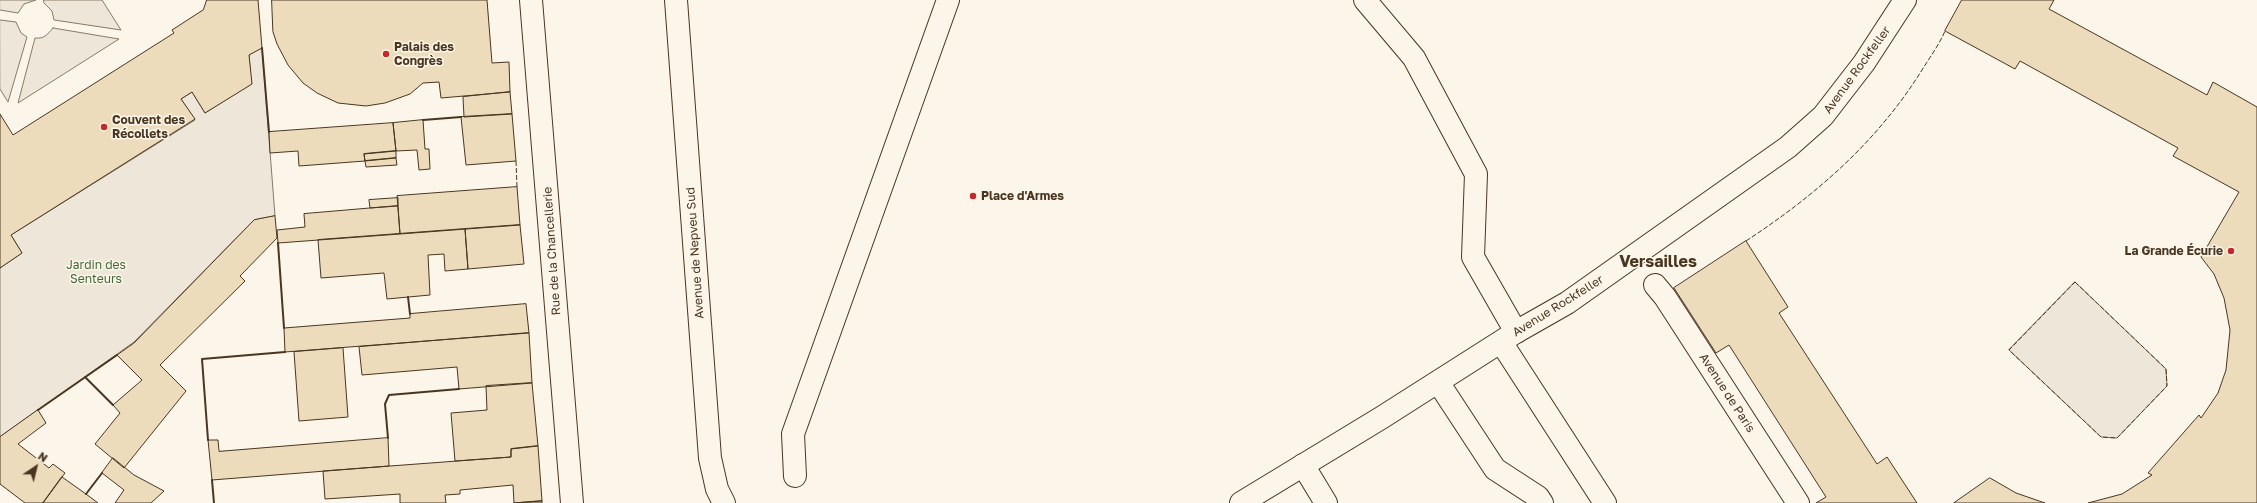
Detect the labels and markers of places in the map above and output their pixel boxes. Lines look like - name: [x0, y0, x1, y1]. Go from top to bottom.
- place label: Palais des Congrès: [394, 40, 454, 68]
- marker: Palais des Congrès: [381, 49, 391, 59]
- place label: Couvent des Récollets: [112, 113, 185, 141]
- marker: Couvent des Récollets: [99, 122, 109, 132]
- place label: Place d'Armes: [981, 189, 1064, 203]
- marker: Place d'Armes: [968, 191, 978, 201]
- place label: La Grande Écurie: [2125, 244, 2223, 258]
- marker: La Grande Écurie: [2226, 246, 2236, 256]

